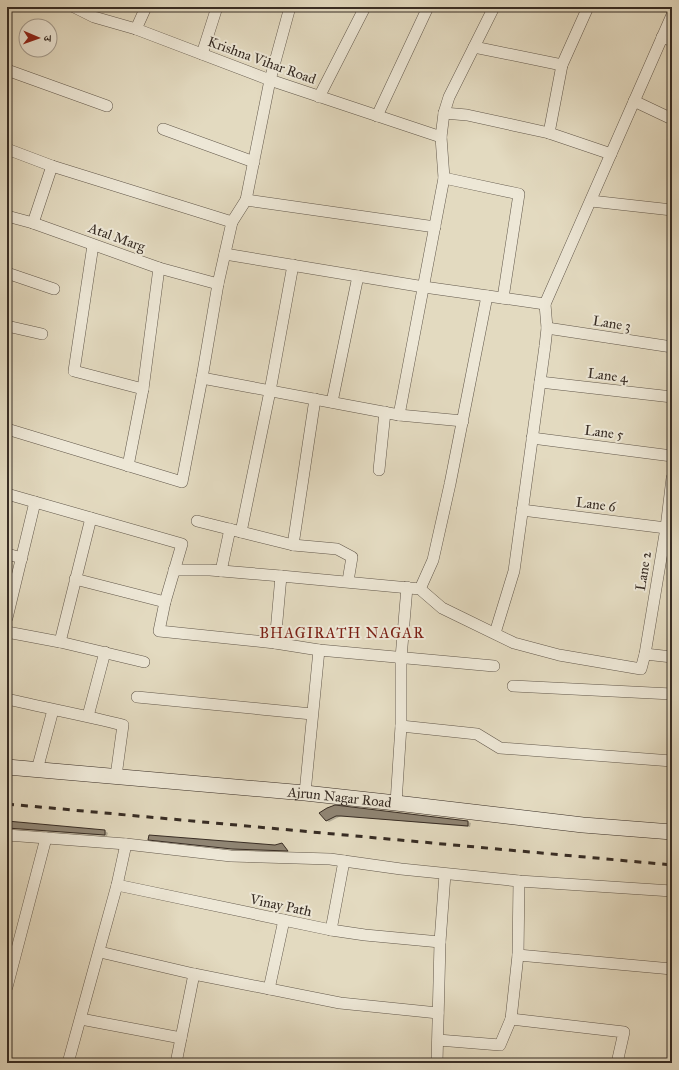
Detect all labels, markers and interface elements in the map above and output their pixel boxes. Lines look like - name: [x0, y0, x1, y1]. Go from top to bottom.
- north arrow: [18, 18, 58, 58]
- street label: Krishna Vihar Road: [205, 33, 318, 88]
- text: उ: [41, 34, 54, 43]
- street label: Atal Marg: [85, 219, 148, 256]
- street label: Lane 3: [592, 312, 632, 335]
- street label: Lane 4: [587, 365, 630, 387]
- street label: Lane 5: [583, 422, 625, 443]
- street label: Lane 6: [575, 494, 618, 515]
- street label: Lane 2: [632, 550, 655, 592]
- district label: BHAGIRATH NAGAR: [259, 624, 425, 642]
- street label: Ajrun Nagar Road: [286, 783, 392, 811]
- street label: Vinay Path: [247, 890, 314, 920]

